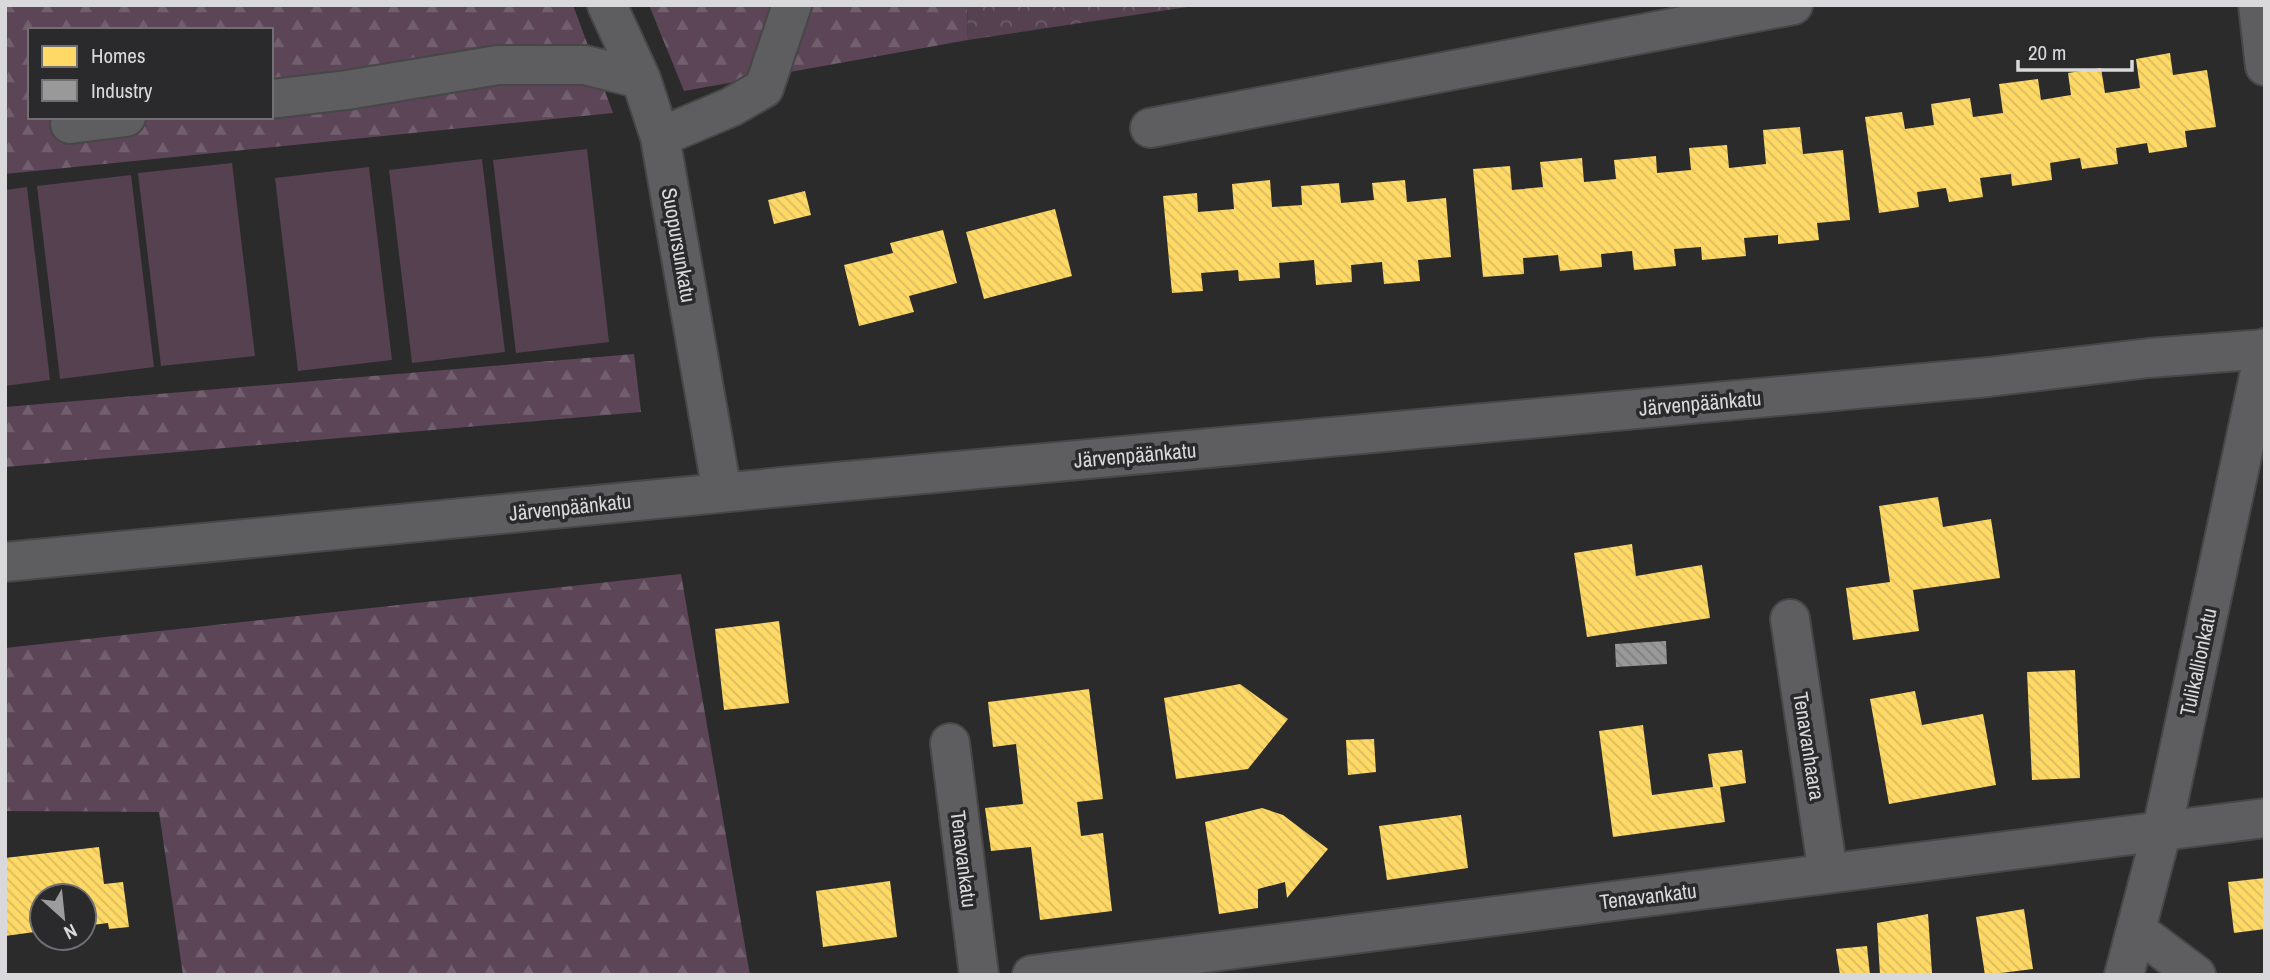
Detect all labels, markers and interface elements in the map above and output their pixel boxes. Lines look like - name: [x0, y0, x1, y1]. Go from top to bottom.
- legend: [28, 28, 273, 119]
- scale bar: [2018, 28, 2132, 72]
- text: 20 m: [2028, 38, 2066, 67]
- text: Homes: [91, 41, 146, 70]
- text: Industry: [91, 76, 153, 105]
- street label: Suopursunkatu: [655, 185, 703, 305]
- street label: Järvenpäänkatu: [1638, 383, 1762, 423]
- street label: Järvenpäänkatu: [1073, 435, 1197, 475]
- street label: Järvenpäänkatu: [508, 486, 632, 528]
- street label: Tulikallionkatu: [2172, 605, 2224, 719]
- street label: Tenavanhaara: [1786, 690, 1832, 803]
- street label: Tenavankatu: [944, 809, 984, 909]
- street label: Tenavankatu: [1598, 876, 1698, 916]
- north arrow: [28, 882, 98, 952]
- text: N: [60, 918, 82, 946]

